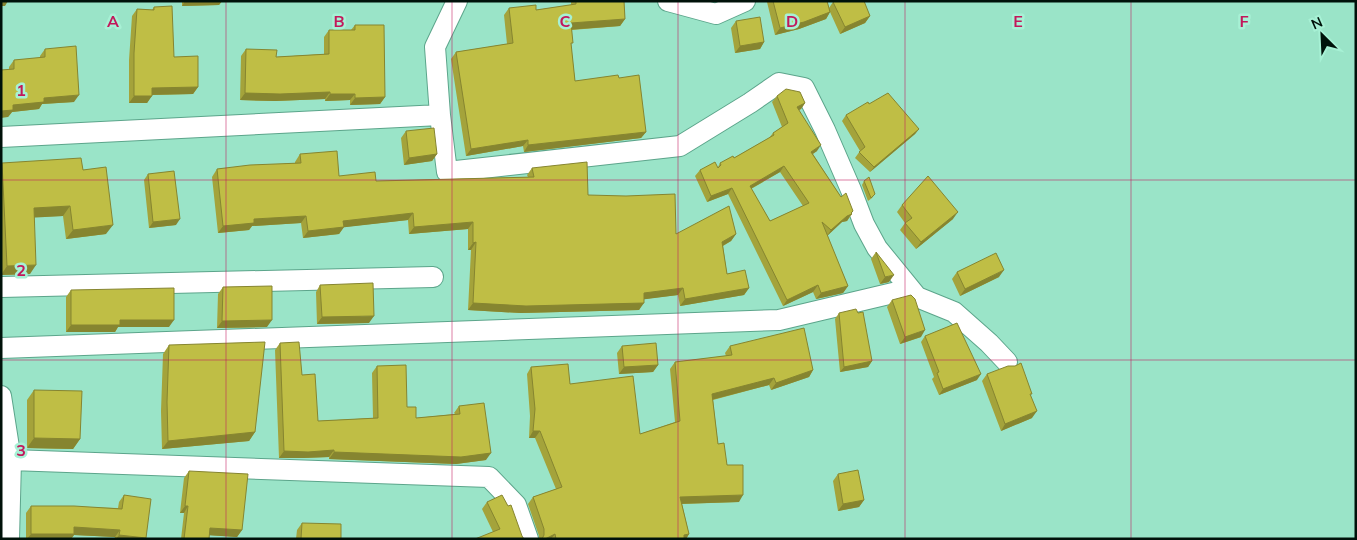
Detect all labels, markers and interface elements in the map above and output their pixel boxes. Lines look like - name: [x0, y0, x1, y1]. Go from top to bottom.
- north arrow: [1297, 10, 1347, 60]
- text: A: [107, 11, 119, 31]
- text: B: [333, 11, 345, 31]
- text: C: [560, 11, 571, 31]
- text: D: [786, 11, 798, 31]
- text: E: [1013, 11, 1023, 31]
- text: F: [1239, 11, 1249, 31]
- text: N: [1308, 13, 1325, 33]
- text: 1: [16, 80, 26, 100]
- text: 2: [16, 260, 26, 280]
- text: 3: [16, 440, 26, 460]

